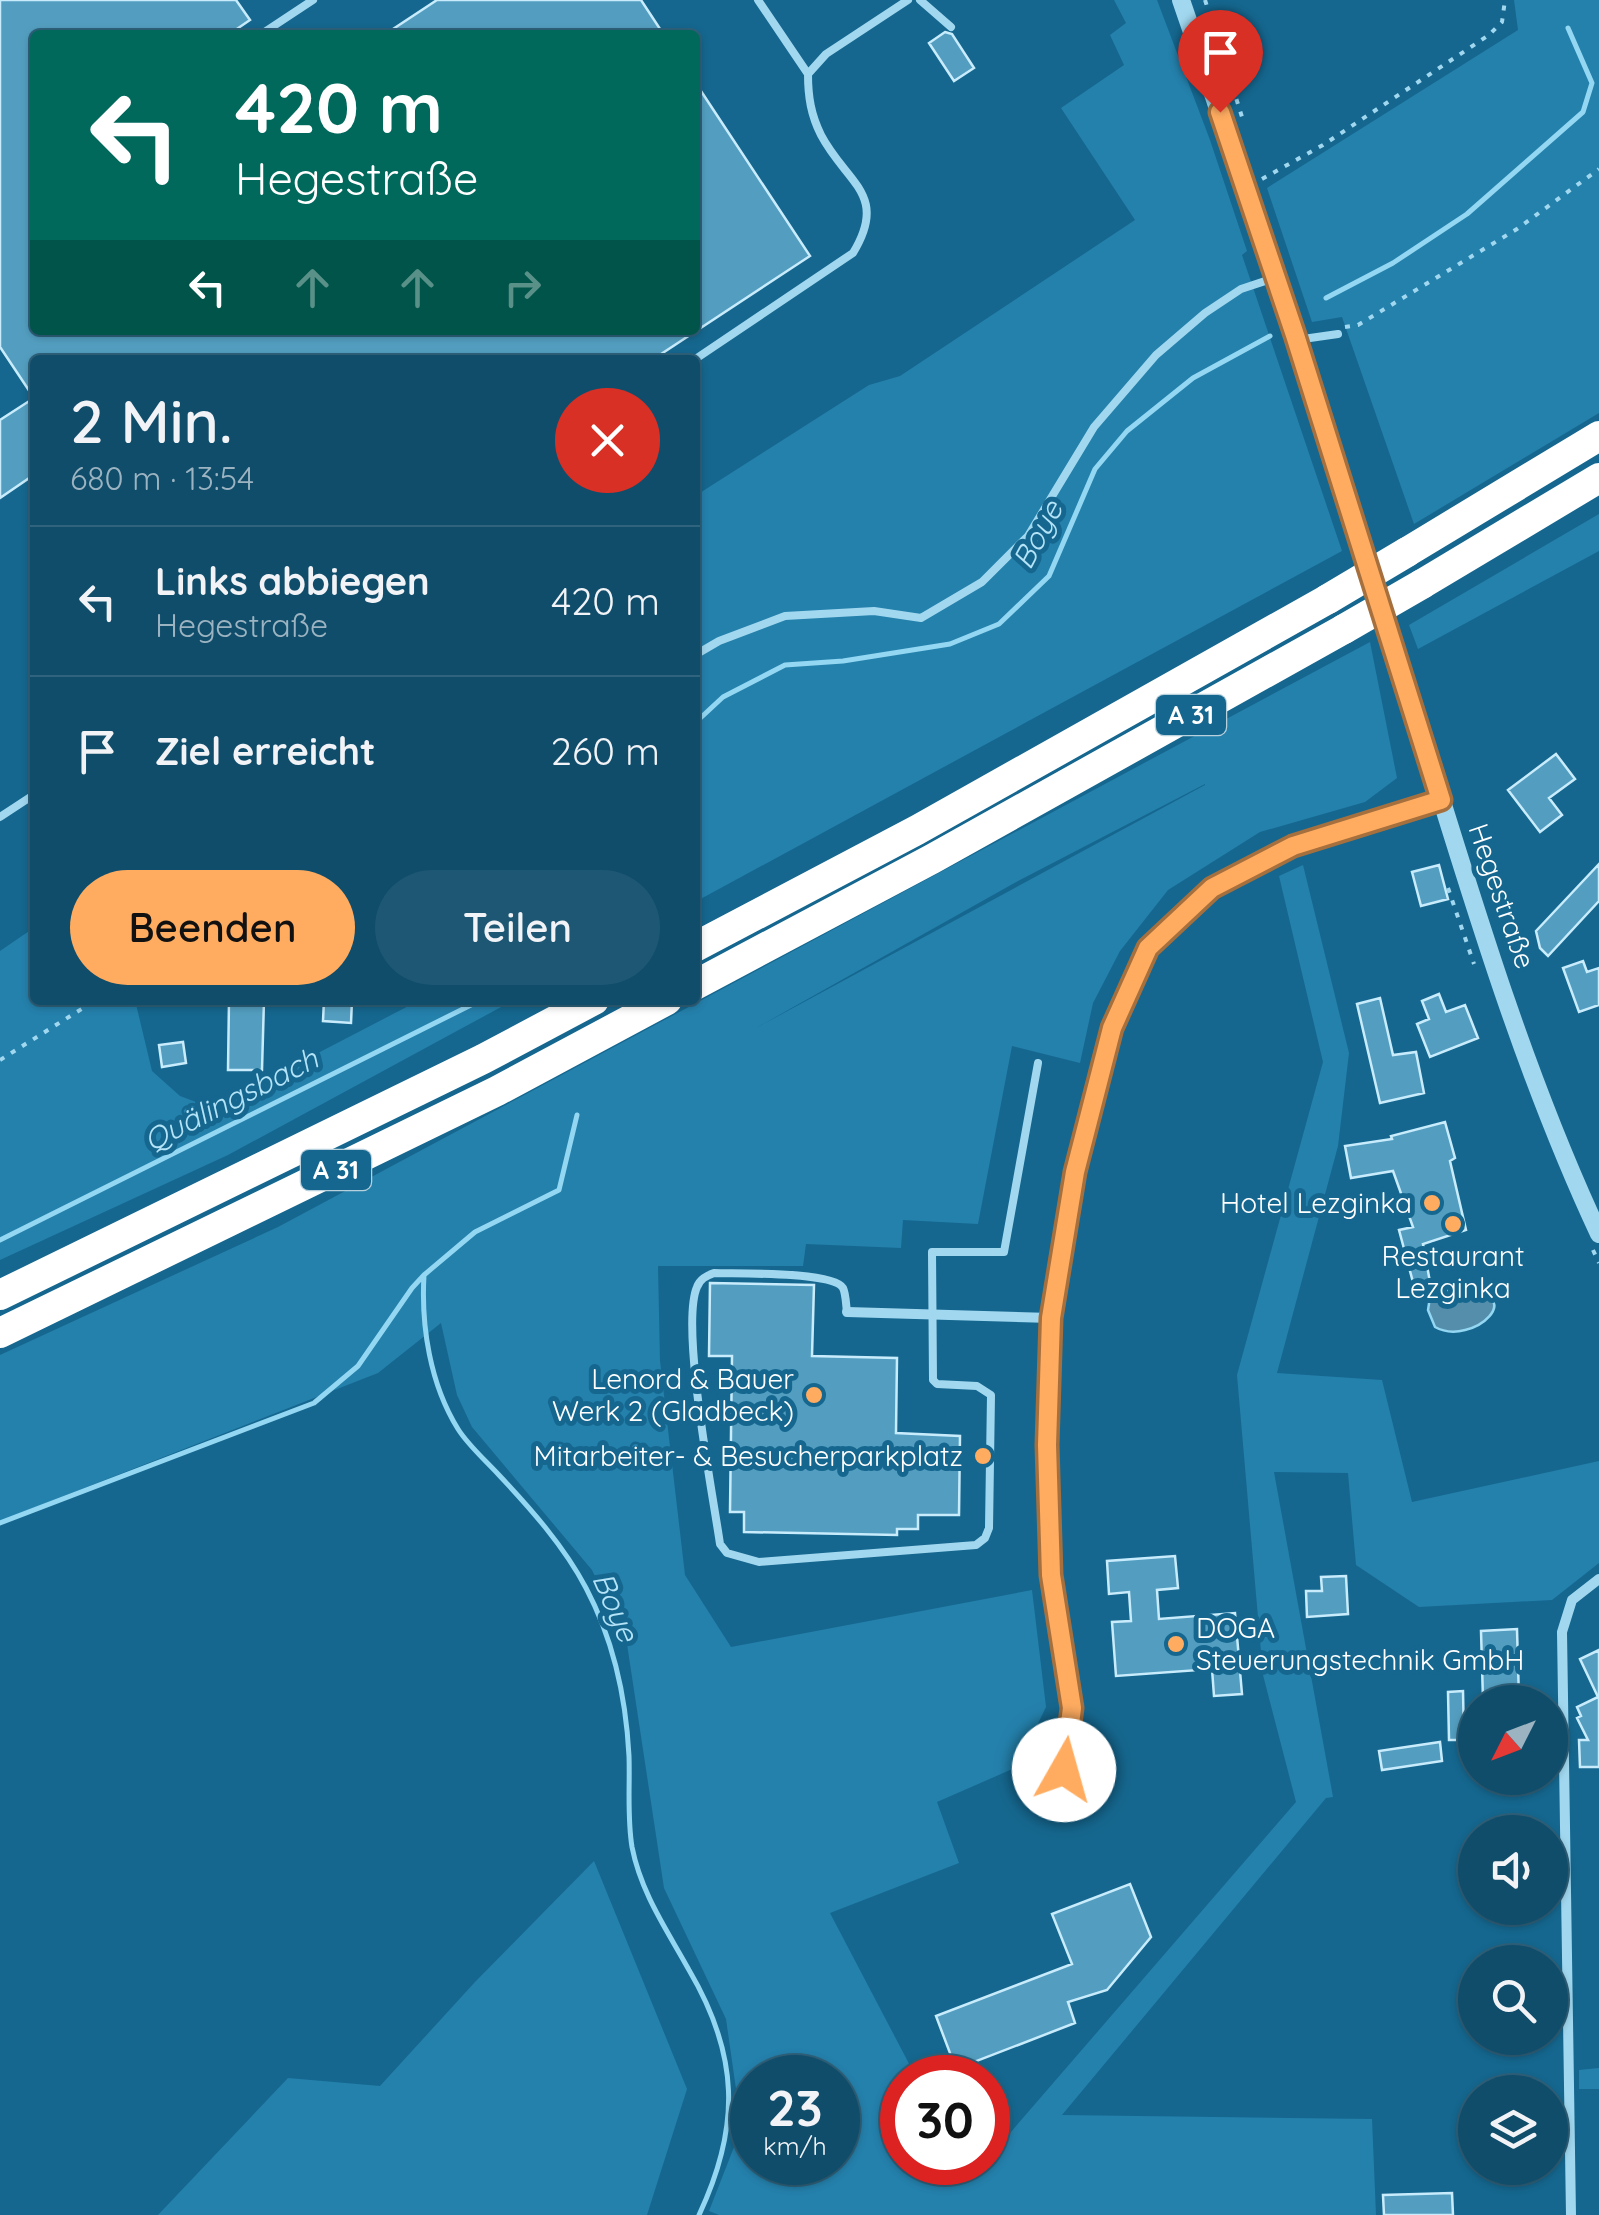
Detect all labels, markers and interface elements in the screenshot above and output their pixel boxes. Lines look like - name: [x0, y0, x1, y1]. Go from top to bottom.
- pin: [1178, 10, 1263, 113]
- icon: arrive: [1193, 25, 1248, 80]
- text: 420 m: [235, 63, 443, 151]
- icon: left: [70, 70, 200, 200]
- text: Hegestraße: [235, 150, 478, 206]
- icon: left: [180, 260, 235, 315]
- icon: ahead: [285, 260, 340, 315]
- icon: ahead: [390, 260, 445, 315]
- icon: right: [495, 260, 550, 315]
- text: 2 Min.: [70, 383, 233, 458]
- button: close: [555, 388, 660, 493]
- text: 680 m · 13:54: [70, 458, 254, 498]
- water label: Boye: [1004, 493, 1071, 575]
- text: Links abbiegen: [155, 557, 430, 605]
- icon: left: [70, 574, 125, 629]
- text: 420 m: [551, 577, 660, 625]
- text: Hegestraße: [155, 605, 328, 645]
- road number: A 31: [1156, 695, 1226, 735]
- icon: arrive: [70, 724, 125, 779]
- text: Ziel erreicht: [155, 727, 375, 775]
- text: 260 m: [551, 727, 660, 775]
- street label: Hegestraße: [1461, 819, 1544, 973]
- button: Beenden: [70, 870, 355, 985]
- button: Teilen: [375, 870, 660, 985]
- water label: Quälingsbach: [137, 1038, 325, 1159]
- road number: A 31: [301, 1150, 371, 1190]
- place label: Hotel Lezginka: [1220, 1185, 1412, 1220]
- marker: Hotel Lezginka: [1421, 1192, 1443, 1214]
- marker: Restaurant Lezginka: [1442, 1213, 1464, 1235]
- place label: Restaurant Lezginka: [1382, 1238, 1524, 1305]
- place label: Lenord & Bauer Werk 2 (Gladbeck): [552, 1361, 794, 1428]
- marker: Lenord & Bauer Werk 2 (Gladbeck): [803, 1384, 825, 1406]
- place label: Mitarbeiter- & Besucherparkplatz: [534, 1438, 963, 1473]
- marker: Mitarbeiter- & Besucherparkplatz: [972, 1445, 994, 1467]
- water label: Boye: [584, 1566, 648, 1648]
- place label: DOGA Steuerungstechnik GmbH: [1196, 1610, 1524, 1677]
- marker: DOGA Steuerungstechnik GmbH: [1165, 1633, 1187, 1655]
- north arrow: [1458, 1685, 1568, 1795]
- map controls: [1458, 1685, 1568, 2185]
- position arrow: [1012, 1718, 1116, 1822]
- button: sound: [1458, 1815, 1568, 1925]
- button: search: [1458, 1945, 1568, 2055]
- speed limit sign: 30: [880, 2055, 1010, 2185]
- button: layers: [1458, 2075, 1568, 2185]
- text: 23: [767, 2076, 823, 2139]
- text: km/h: [763, 2130, 827, 2161]

